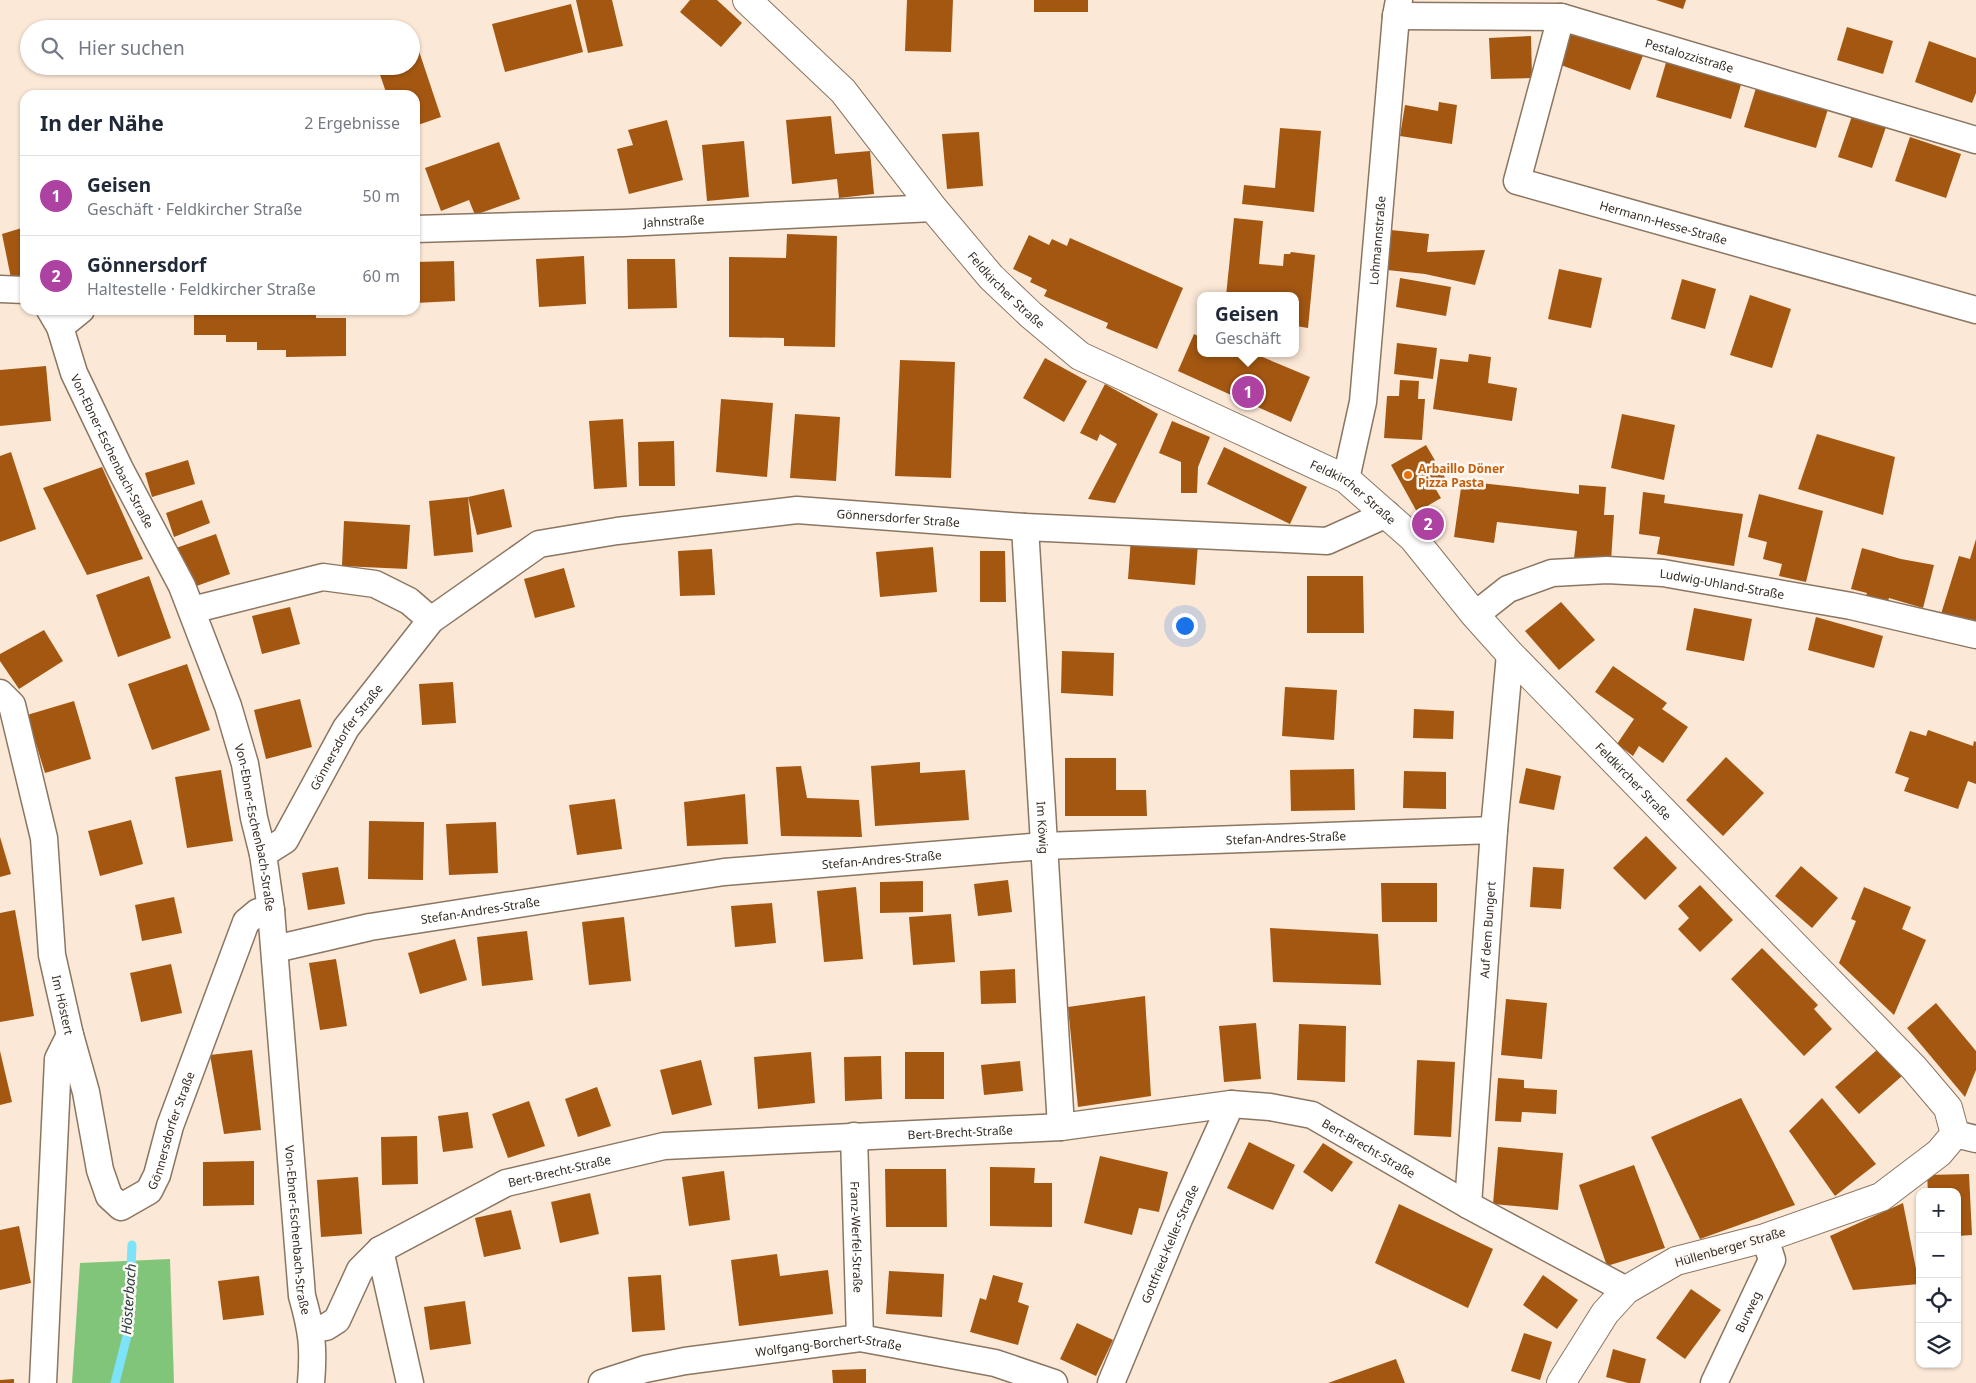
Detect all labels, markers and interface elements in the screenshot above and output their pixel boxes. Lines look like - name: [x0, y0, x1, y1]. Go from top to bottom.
- search box: [20, 20, 420, 75]
- icon: search: [38, 34, 66, 62]
- street label: Pestalozzistraße: [1643, 34, 1736, 76]
- text: Hier suchen: [78, 35, 185, 61]
- text: In der Nähe: [40, 109, 164, 137]
- text: 2 Ergebnisse: [304, 112, 400, 134]
- text: Geisen: [87, 172, 151, 198]
- text: 1: [51, 185, 61, 207]
- text: 50 m: [363, 185, 400, 207]
- street label: Lohmannstraße: [1365, 195, 1389, 286]
- street label: Hermann-Hesse-Straße: [1598, 196, 1730, 248]
- text: Geschäft · Feldkircher Straße: [87, 198, 302, 220]
- street label: Jahnstraße: [642, 211, 705, 231]
- street label: Feldkircher Straße: [964, 248, 1049, 332]
- text: Gönnersdorf: [87, 252, 206, 278]
- text: 2: [51, 265, 61, 287]
- text: 60 m: [363, 265, 400, 287]
- text: Haltestelle · Feldkircher Straße: [87, 278, 316, 300]
- popup: [1197, 292, 1299, 357]
- text: Geisen: [1215, 301, 1279, 327]
- text: Geschäft: [1215, 327, 1281, 349]
- street label: Von-Ebner-Eschenbach-Straße: [67, 371, 158, 531]
- pin: 1: [1232, 373, 1264, 411]
- street label: Feldkircher Straße: [1308, 455, 1400, 528]
- place label: Arbaillo Döner Pizza Pasta: [1418, 460, 1505, 491]
- marker: Arbaillo Döner Pizza Pasta: [1402, 469, 1414, 481]
- street label: Gönnersdorfer Straße: [836, 504, 961, 531]
- pin: 2: [1412, 505, 1444, 543]
- street label: Ludwig-Uhland-Straße: [1659, 564, 1786, 603]
- your location: [1172, 613, 1198, 639]
- street label: Gönnersdorfer Straße: [305, 680, 386, 793]
- street label: Feldkircher Straße: [1592, 738, 1676, 824]
- street label: Von-Ebner-Eschenbach-Straße: [231, 742, 280, 913]
- street label: Im Köwig: [1033, 801, 1053, 854]
- street label: Stefan-Andres-Straße: [1226, 827, 1347, 848]
- street label: Stefan-Andres-Straße: [821, 846, 943, 873]
- street label: Auf dem Bungert: [1475, 880, 1499, 979]
- street label: Stefan-Andres-Straße: [419, 892, 541, 928]
- street label: Im Höstert: [48, 973, 78, 1037]
- street label: Gönnersdorfer Straße: [143, 1069, 198, 1192]
- street label: Bert-Brecht-Straße: [1319, 1114, 1419, 1182]
- street label: Bert-Brecht-Straße: [907, 1121, 1013, 1143]
- street label: Von-Ebner-Eschenbach-Straße: [281, 1144, 315, 1317]
- street label: Bert-Brecht-Straße: [506, 1150, 613, 1191]
- street label: Franz-Werfel-Straße: [847, 1181, 867, 1293]
- street label: Gottfried-Keller-Straße: [1137, 1181, 1202, 1306]
- map controls: [1916, 1188, 1961, 1368]
- button: +: [1916, 1188, 1961, 1233]
- street label: Hüllenberger Straße: [1673, 1223, 1788, 1271]
- button: −: [1916, 1233, 1961, 1278]
- water label: Hösterbach: [116, 1263, 140, 1335]
- button: locate: [1916, 1278, 1961, 1323]
- street label: Burweg: [1731, 1288, 1765, 1335]
- button: layers: [1916, 1323, 1961, 1368]
- street label: Wolfgang-Borchert-Straße: [754, 1329, 904, 1360]

